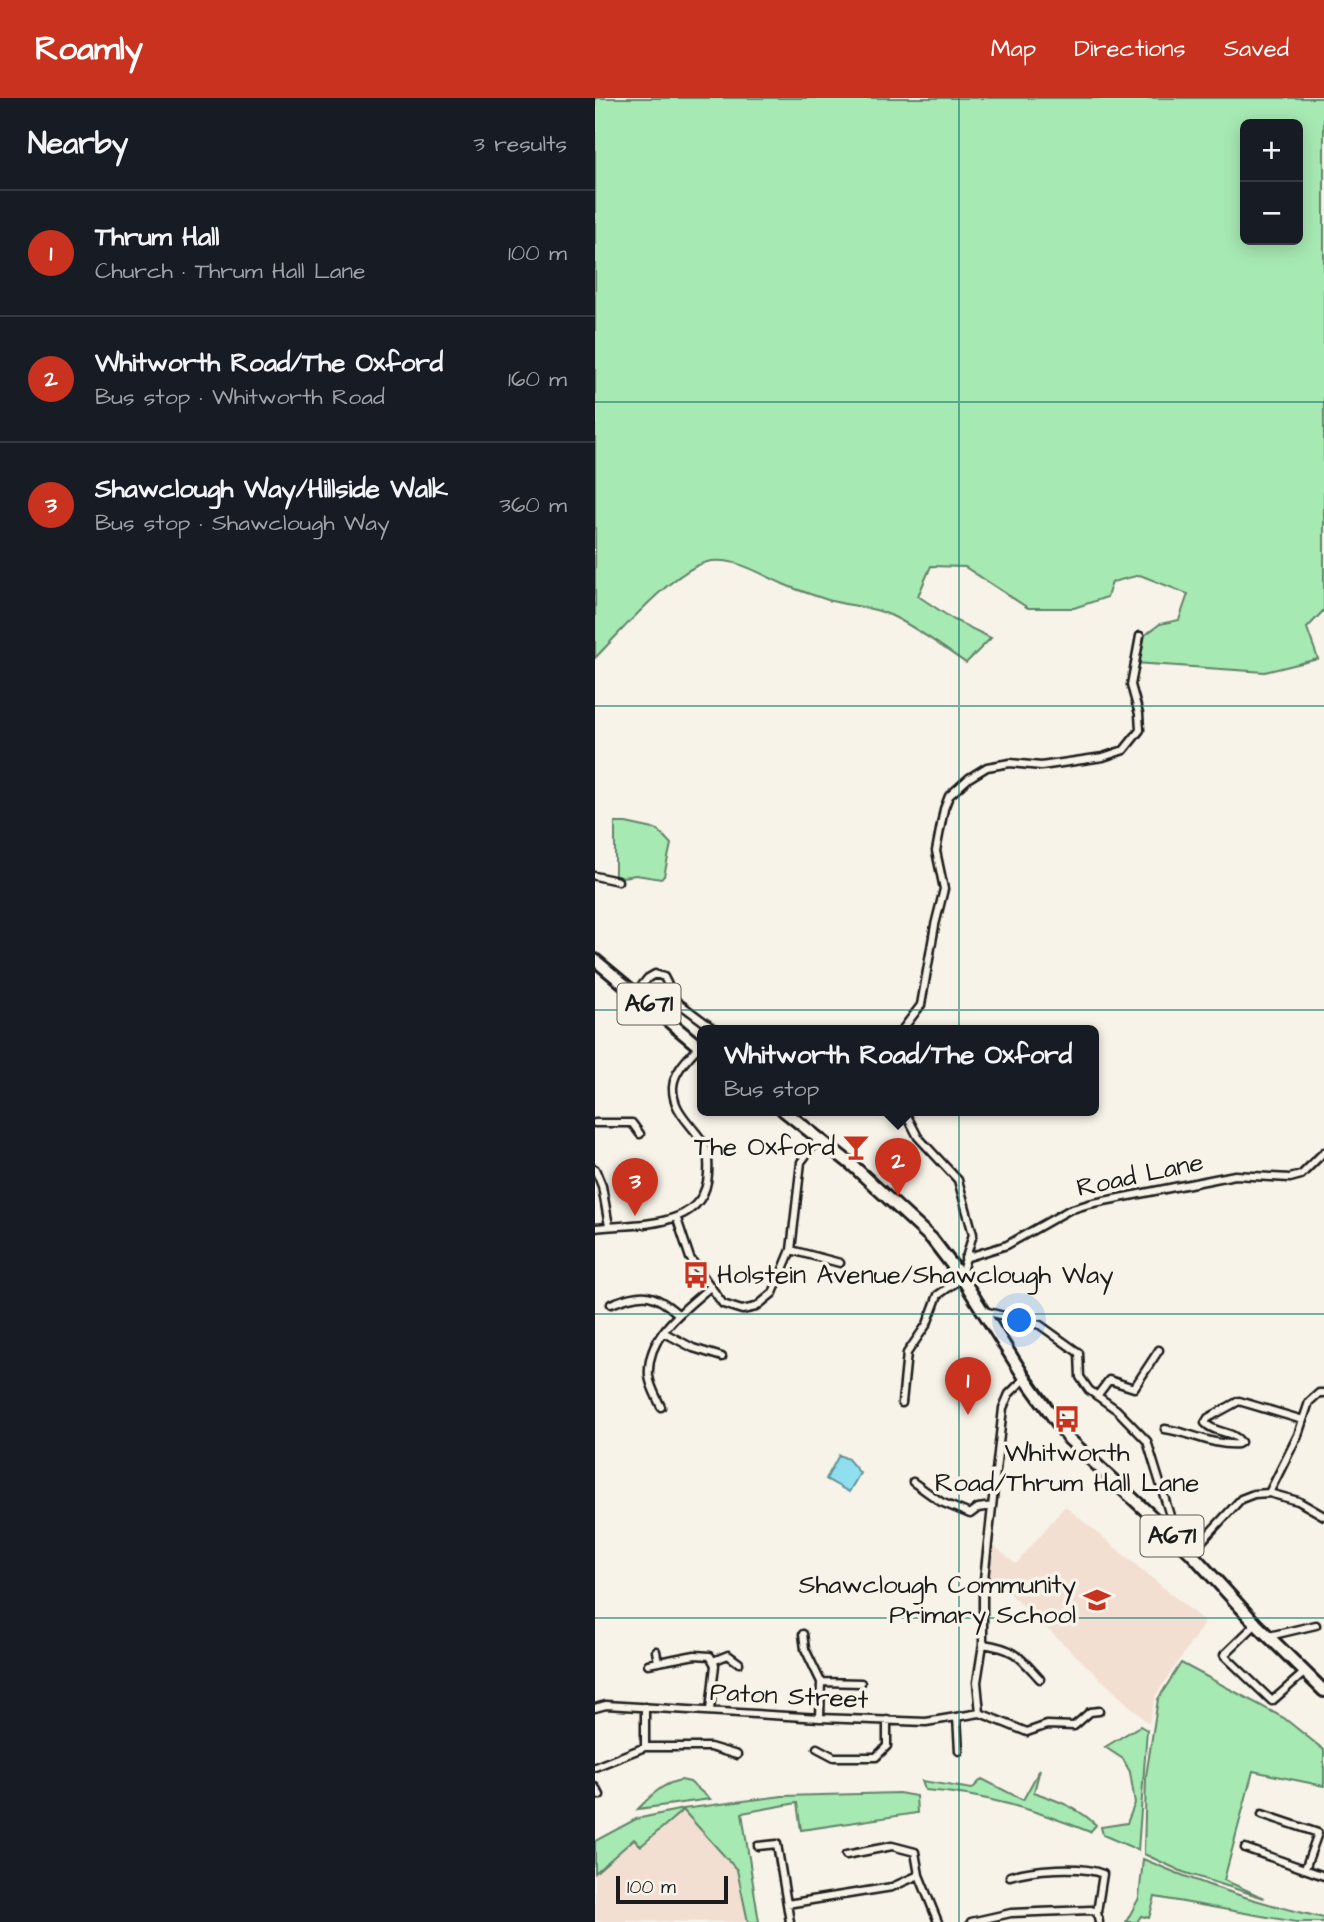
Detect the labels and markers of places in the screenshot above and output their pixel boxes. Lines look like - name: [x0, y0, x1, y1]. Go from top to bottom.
- place label: The Oxford: [694, 1129, 835, 1165]
- bar icon: The Oxford: [841, 1132, 871, 1162]
- pin: 2: [875, 1138, 921, 1196]
- pin: 3: [612, 1158, 658, 1216]
- place label: Holstein Avenue/Shawclough Way: [717, 1257, 1114, 1295]
- bus stop icon: Holstein Avenue/Shawclough Way: [681, 1260, 711, 1290]
- pin: 1: [945, 1357, 991, 1415]
- bus stop icon: Whitworth Road/Thrum Hall Lane: [1052, 1404, 1082, 1434]
- place label: Whitworth Road/Thrum Hall Lane: [935, 1435, 1199, 1501]
- place label: Shawclough Community Primary School: [799, 1567, 1076, 1635]
- school or university icon: Shawclough Community Primary School: [1082, 1585, 1112, 1615]

